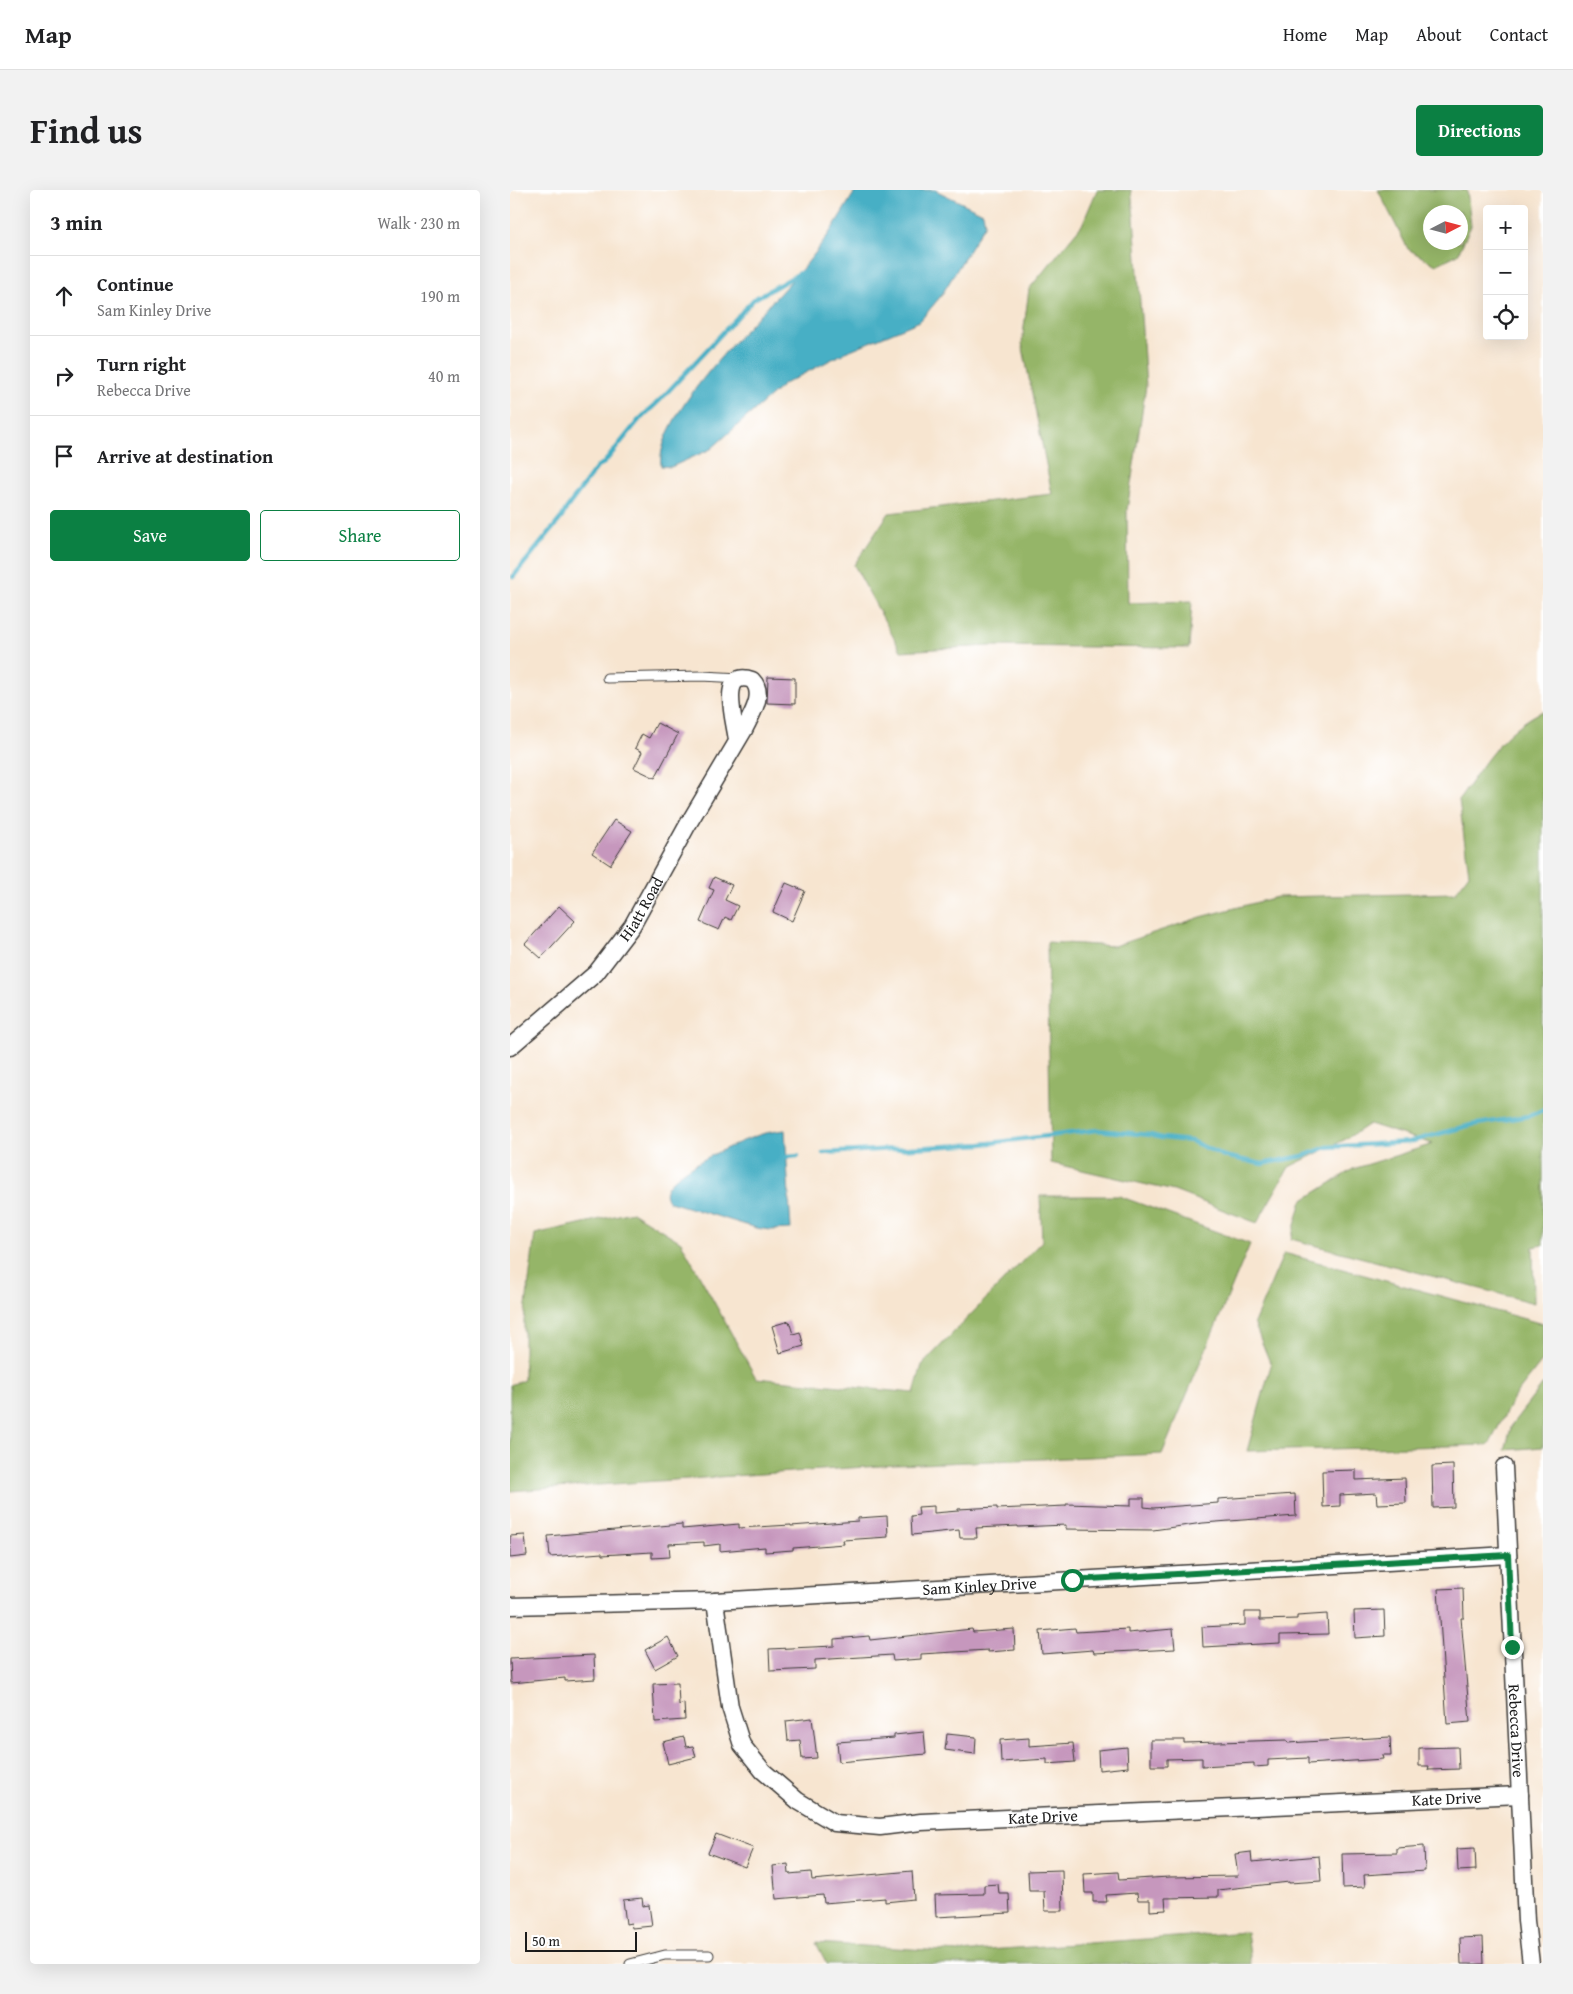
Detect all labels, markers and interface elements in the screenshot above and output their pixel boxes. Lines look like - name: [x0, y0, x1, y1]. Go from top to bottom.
- text: Map: [25, 17, 72, 52]
- text: Home: [1283, 21, 1327, 48]
- text: Map: [1355, 21, 1388, 48]
- text: About: [1416, 21, 1462, 48]
- text: Contact: [1490, 21, 1548, 48]
- text: Find us: [30, 105, 143, 156]
- button: Directions: [1416, 105, 1543, 156]
- north arrow: [1423, 205, 1468, 250]
- map controls: [1483, 205, 1528, 340]
- button: +: [1483, 205, 1528, 250]
- text: 3 min: [50, 207, 102, 238]
- text: Walk · 230 m: [377, 211, 460, 235]
- button: −: [1483, 250, 1528, 295]
- text: Continue: [97, 270, 174, 298]
- icon: ahead: [50, 282, 78, 310]
- text: 190 m: [420, 284, 460, 308]
- button: locate: [1483, 295, 1528, 340]
- text: Sam Kinley Drive: [97, 298, 211, 322]
- text: Turn right: [97, 350, 186, 378]
- icon: right: [50, 362, 78, 390]
- text: 40 m: [428, 364, 460, 388]
- text: Rebecca Drive: [97, 378, 191, 402]
- icon: arrive: [50, 442, 78, 470]
- text: Arrive at destination: [97, 442, 273, 470]
- button: Save: [50, 510, 250, 561]
- button: Share: [260, 510, 460, 561]
- street label: Hiatt Road: [613, 872, 669, 946]
- route start: [1061, 1569, 1084, 1592]
- street label: Sam Kinley Drive: [922, 1570, 1037, 1601]
- route end: [1501, 1636, 1524, 1659]
- street label: Rebecca Drive: [1503, 1683, 1531, 1778]
- street label: Kate Drive: [1411, 1785, 1482, 1812]
- street label: Kate Drive: [1008, 1803, 1078, 1830]
- scale bar: [525, 1929, 638, 1952]
- text: 50 m: [532, 1931, 560, 1951]

